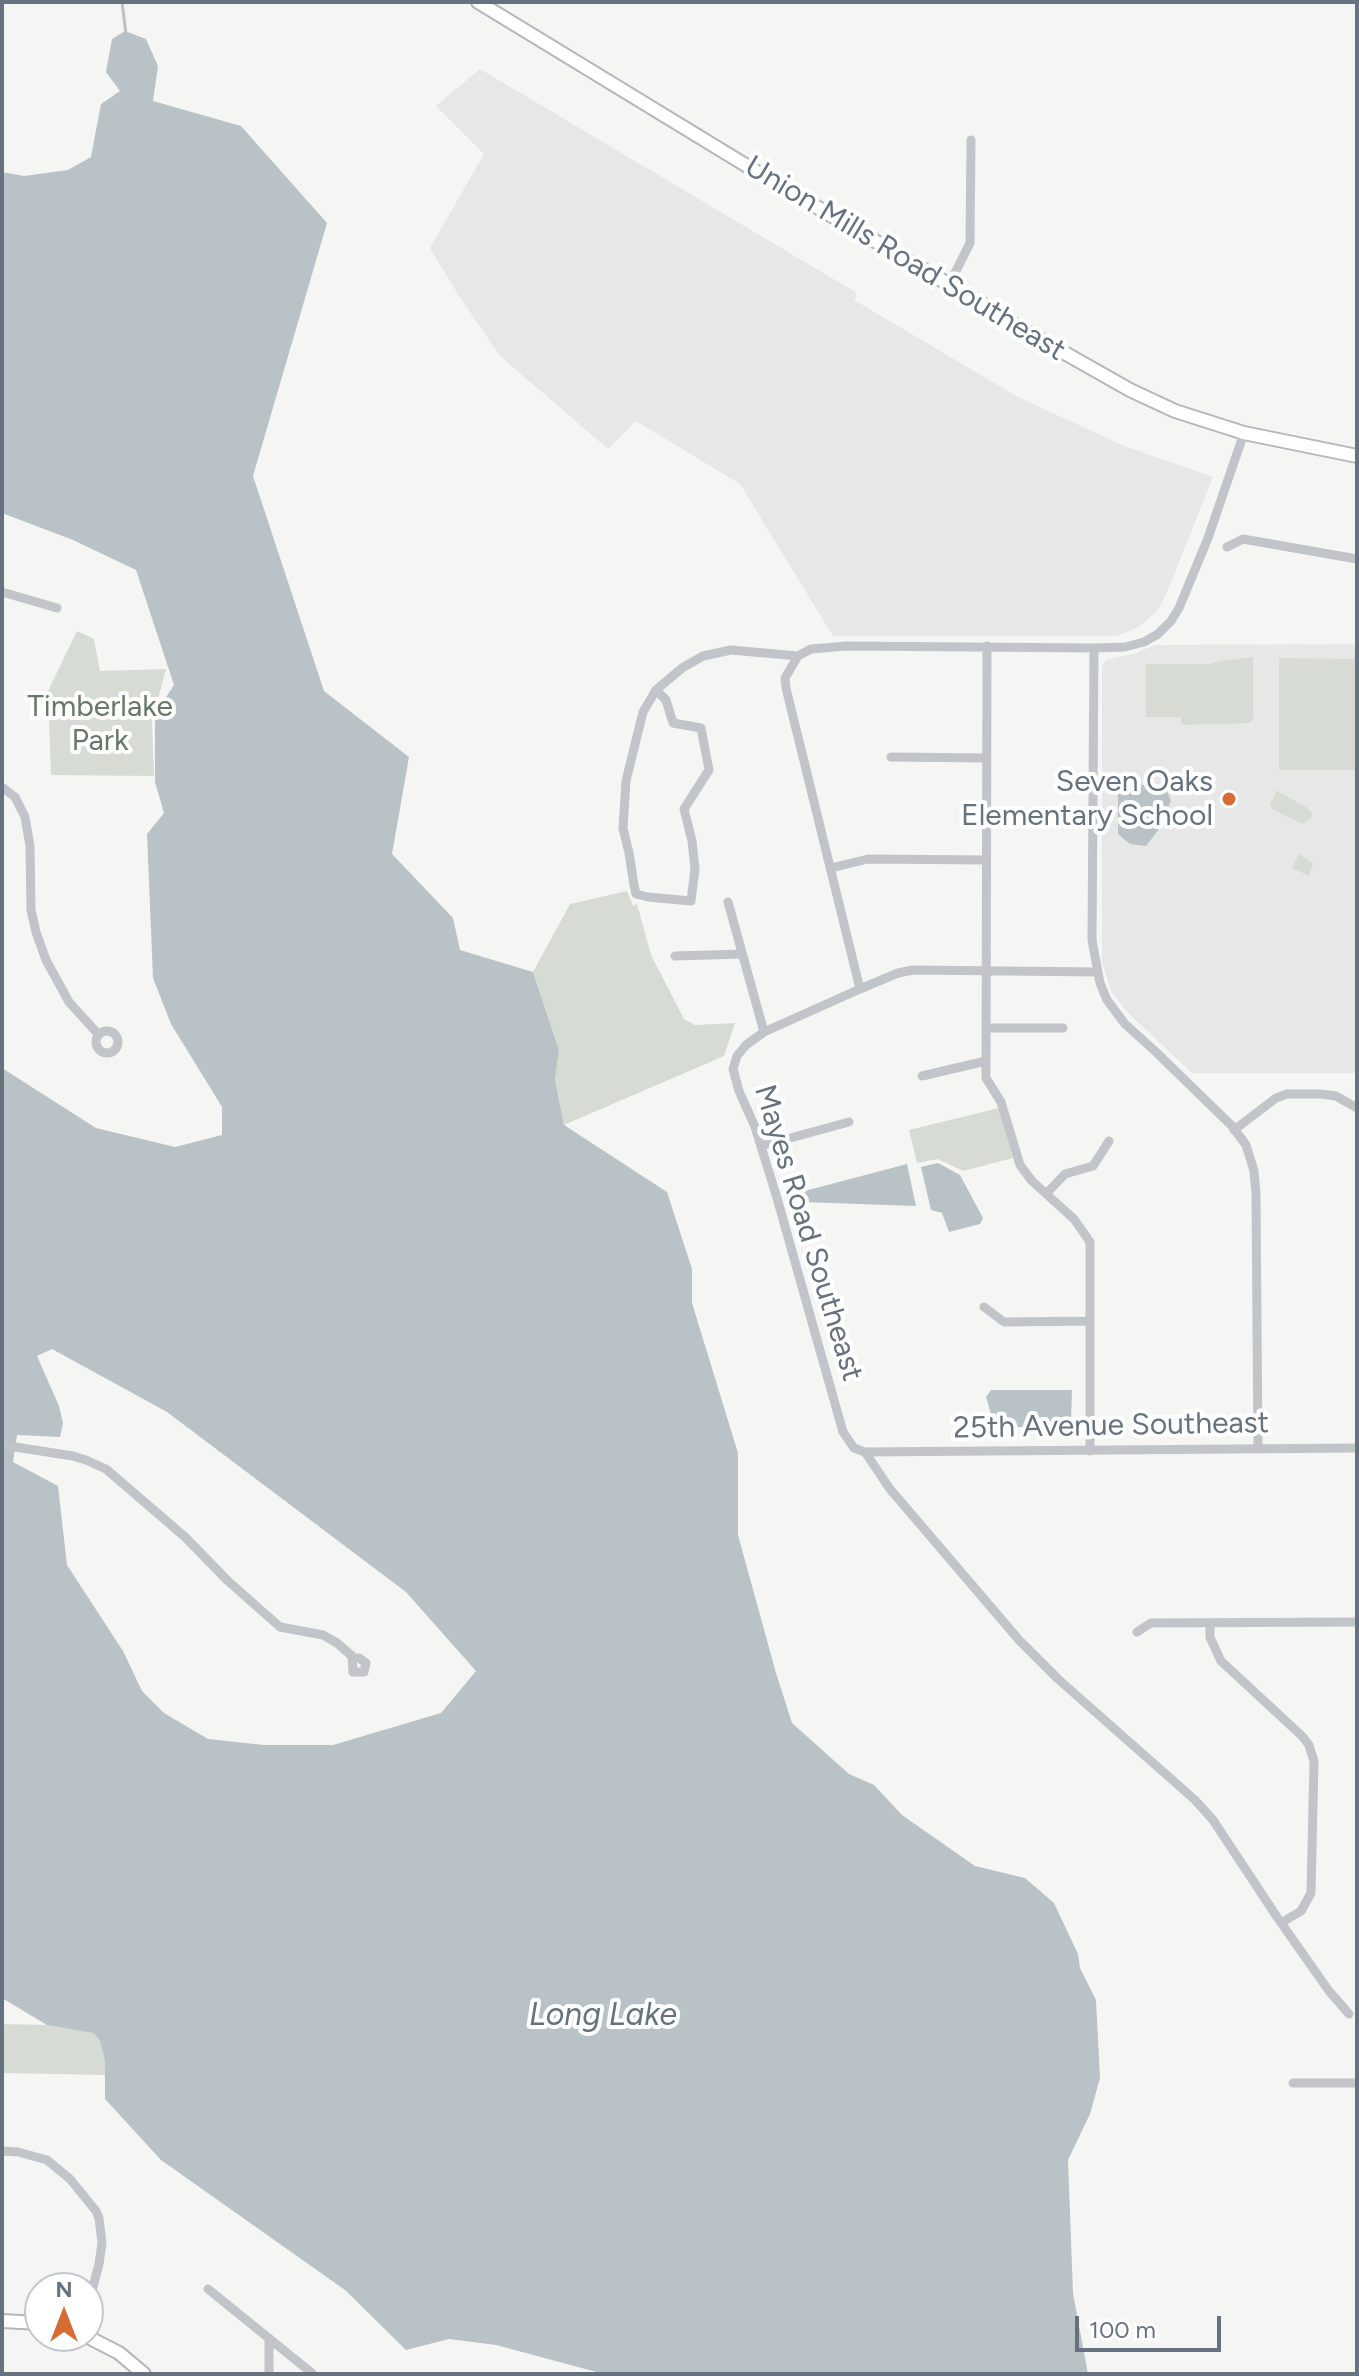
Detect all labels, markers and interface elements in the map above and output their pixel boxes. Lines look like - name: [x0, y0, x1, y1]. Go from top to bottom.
- street label: Union Mills Road Southeast: [738, 149, 1072, 369]
- park label: Timberlake Park: [27, 689, 173, 760]
- place label: Seven Oaks Elementary School: [961, 764, 1213, 834]
- marker: Seven Oaks Elementary School: [1220, 790, 1238, 808]
- street label: Mayes Road Southeast: [746, 1081, 870, 1385]
- street label: 25th Avenue Southeast: [953, 1405, 1269, 1447]
- water label: Long Lake: [529, 1997, 677, 2035]
- north arrow: [24, 2272, 104, 2352]
- text: N: [55, 2276, 73, 2303]
- scale bar: [1079, 2300, 1225, 2350]
- text: 100 m: [1089, 2315, 1156, 2344]

